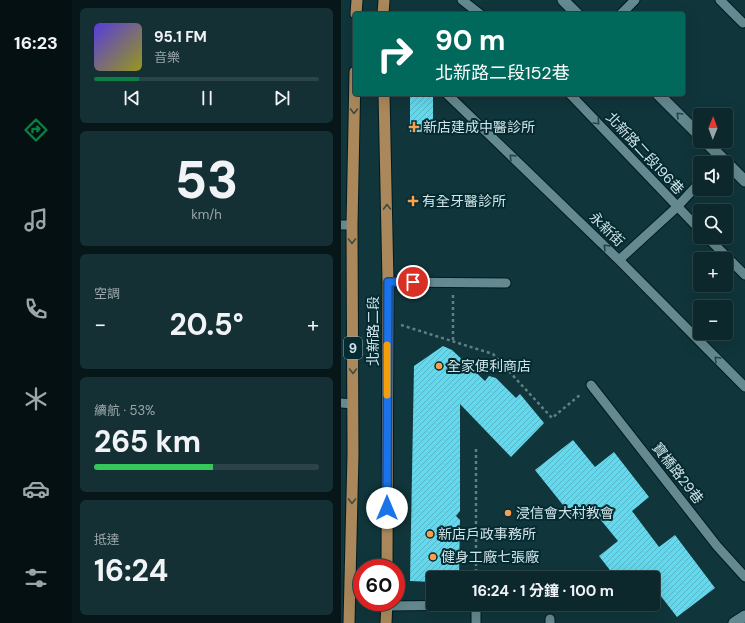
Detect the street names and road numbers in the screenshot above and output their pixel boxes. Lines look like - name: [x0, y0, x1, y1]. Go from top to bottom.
- street label: 北新路二段196巷: [602, 108, 688, 198]
- street label: 永新街: [586, 208, 628, 250]
- street label: 北新路二段: [364, 296, 382, 366]
- road number: 9: [344, 337, 362, 359]
- street label: 寶橋路29巷: [649, 439, 707, 507]

